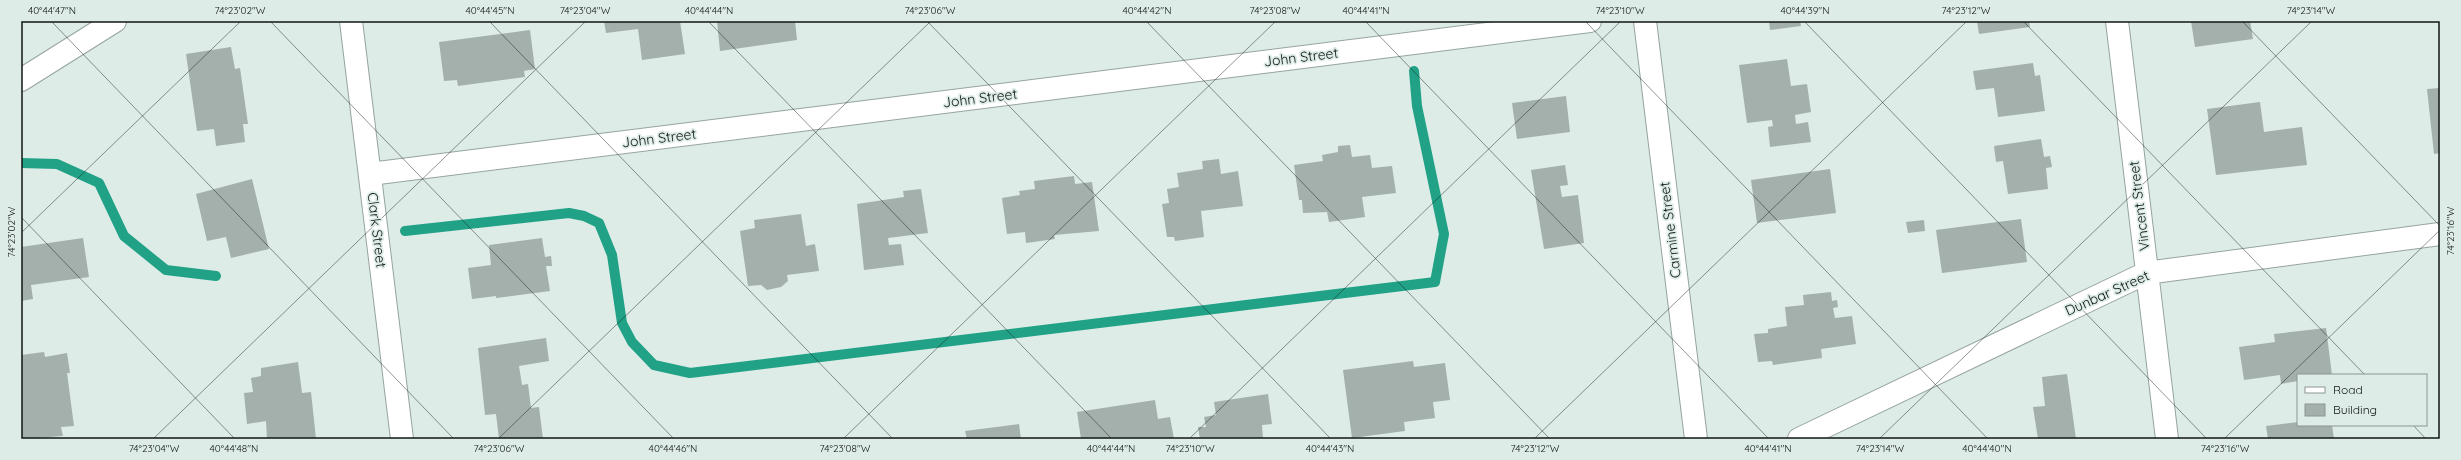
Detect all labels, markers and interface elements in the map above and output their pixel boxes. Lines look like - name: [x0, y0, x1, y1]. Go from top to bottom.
- text: 40°44'47"N: [28, 4, 76, 17]
- text: 74°23'02"W: [214, 4, 266, 17]
- text: 40°44'45"N: [466, 4, 514, 17]
- text: 74°23'04"W: [560, 4, 611, 17]
- text: 40°44'44"N: [685, 4, 733, 17]
- text: 74°23'06"W: [905, 4, 956, 17]
- text: 40°44'42"N: [1123, 4, 1171, 17]
- text: 74°23'08"W: [1250, 4, 1301, 17]
- text: 40°44'41"N: [1342, 4, 1390, 17]
- text: 74°23'10"W: [1595, 4, 1645, 17]
- text: 40°44'39"N: [1781, 4, 1829, 17]
- text: 74°23'12"W: [1942, 4, 1991, 17]
- text: 74°23'14"W: [2287, 4, 2336, 17]
- street label: John Street: [1263, 43, 1339, 70]
- street label: John Street: [942, 84, 1018, 111]
- street label: John Street: [621, 124, 697, 151]
- street label: Vincent Street: [2125, 160, 2153, 252]
- street label: Carmine Street: [1655, 181, 1685, 279]
- street label: Clark Street: [363, 191, 391, 269]
- text: 74°23'02"W: [5, 206, 18, 258]
- text: 74°23'16"W: [2444, 206, 2457, 255]
- street label: Dunbar Street: [2062, 266, 2152, 320]
- legend: [2297, 374, 2427, 426]
- text: Road: [2333, 382, 2363, 397]
- text: Building: [2333, 402, 2377, 417]
- text: 74°23'04"W: [129, 442, 180, 455]
- text: 40°44'48"N: [210, 442, 258, 455]
- text: 74°23'06"W: [474, 442, 525, 455]
- text: 40°44'46"N: [649, 442, 697, 455]
- text: 74°23'08"W: [820, 442, 871, 455]
- text: 40°44'44"N: [1087, 442, 1135, 455]
- text: 74°23'10"W: [1165, 442, 1215, 455]
- text: 40°44'43"N: [1306, 442, 1354, 455]
- text: 74°23'12"W: [1511, 442, 1560, 455]
- text: 40°44'41"N: [1744, 442, 1792, 455]
- text: 74°23'14"W: [1856, 442, 1905, 455]
- text: 40°44'40"N: [1962, 442, 2012, 455]
- text: 74°23'16"W: [2201, 442, 2250, 455]

